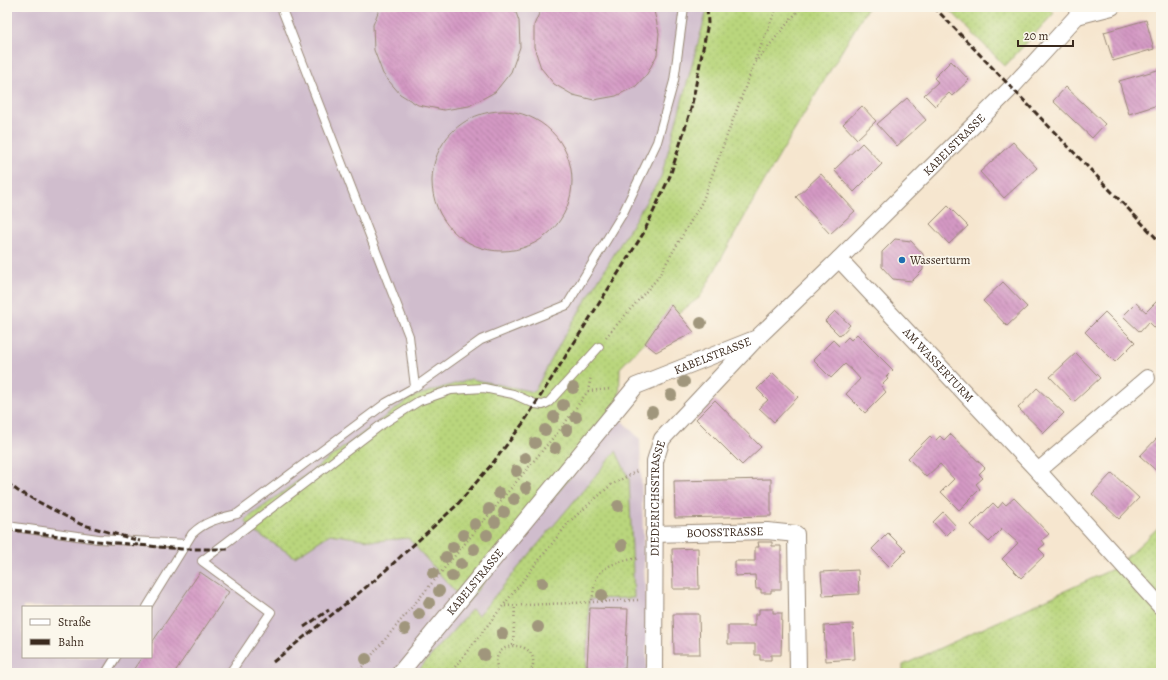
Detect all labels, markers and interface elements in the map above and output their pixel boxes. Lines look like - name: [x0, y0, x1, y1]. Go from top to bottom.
- scale bar: [1018, 22, 1073, 48]
- text: 20 m: [1024, 28, 1048, 44]
- street label: KABELSTRASSE: [919, 110, 989, 179]
- place label: Wasserturm: [909, 252, 970, 268]
- marker: Wasserturm: [897, 255, 907, 265]
- street label: AM WASSERTURM: [899, 323, 977, 405]
- street label: KABELSTRASSE: [672, 333, 754, 378]
- street label: DIEDERICHSSTRASSE: [647, 438, 669, 557]
- street label: BOOSSTRASSE: [686, 523, 764, 541]
- street label: KABELSTRASSE: [443, 545, 507, 619]
- legend: [22, 606, 152, 658]
- text: Straße: [58, 614, 91, 630]
- text: Bahn: [58, 634, 84, 650]

